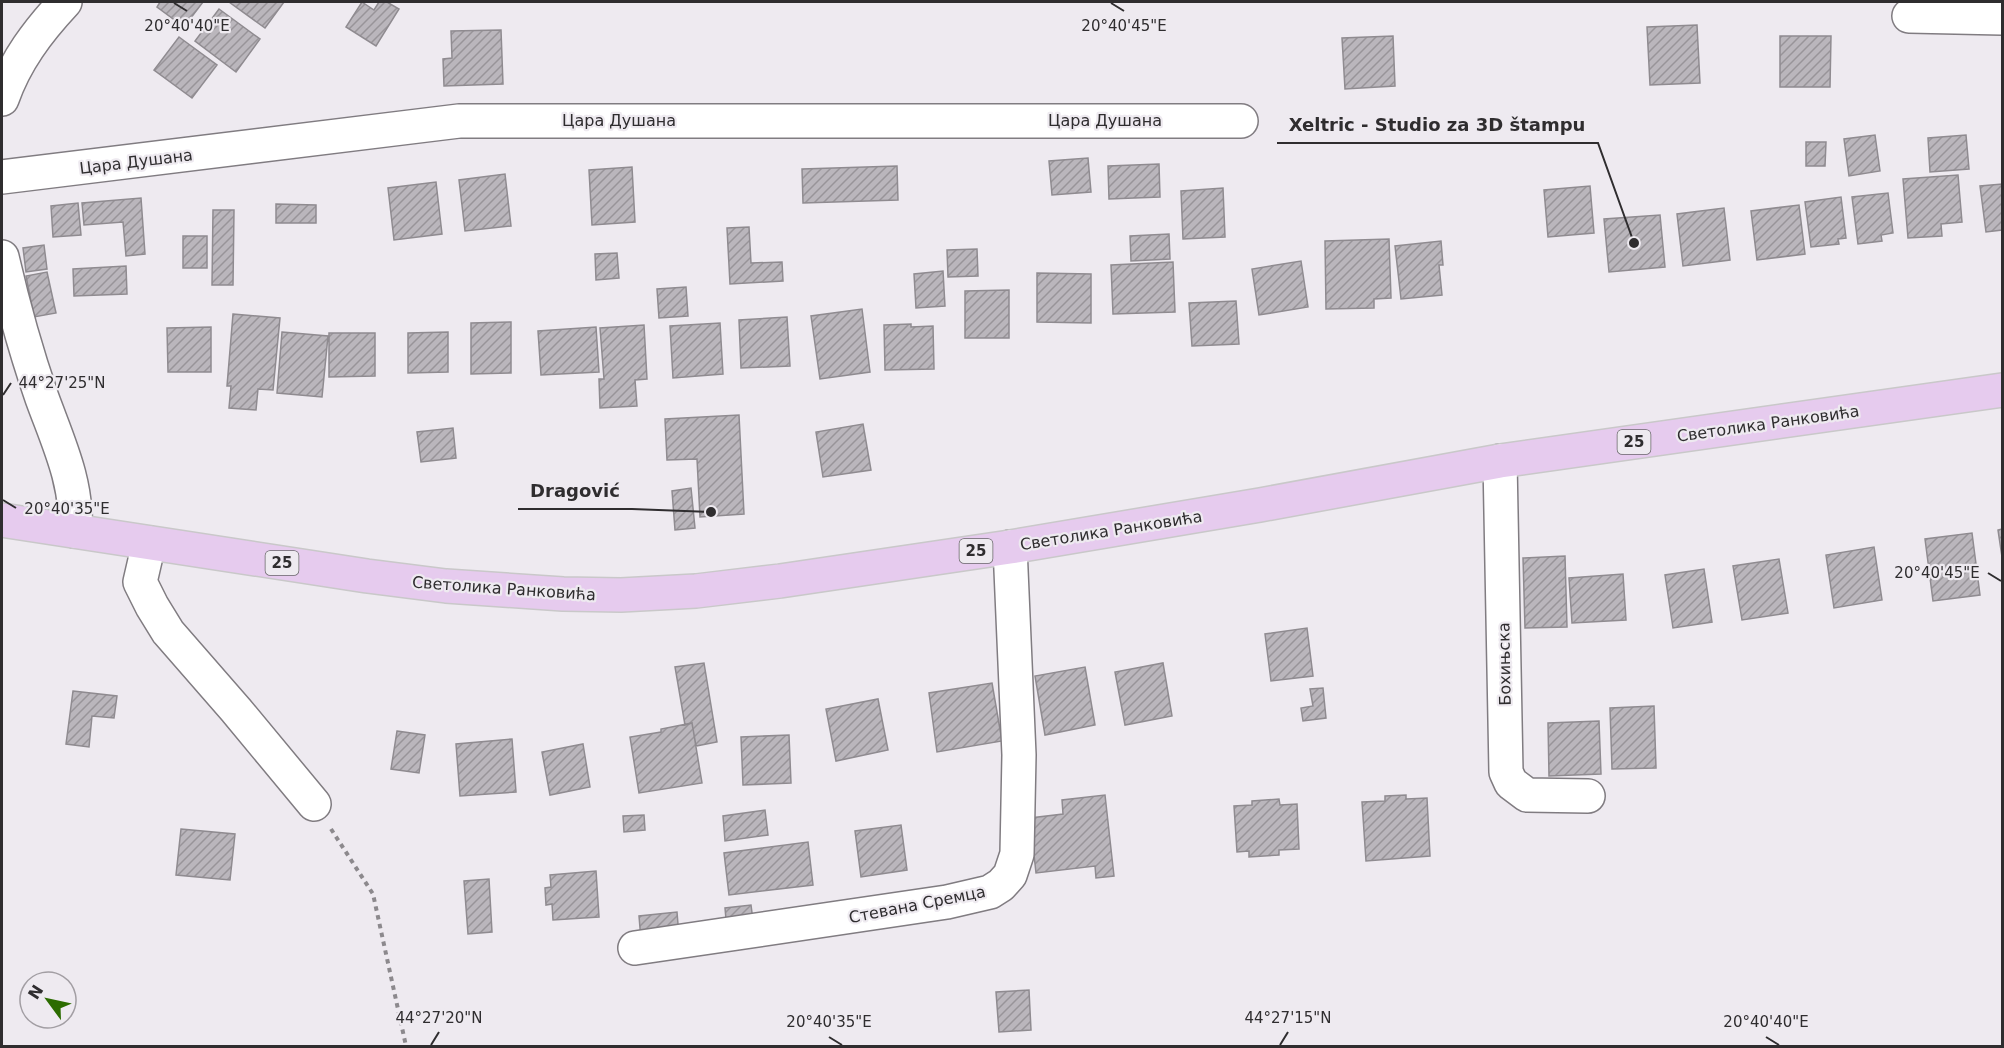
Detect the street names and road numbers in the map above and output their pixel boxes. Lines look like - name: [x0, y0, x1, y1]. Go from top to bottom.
- street label: Цара Душана: [562, 111, 676, 130]
- street label: Цара Душана: [1048, 111, 1162, 130]
- street label: Цара Душана: [78, 145, 194, 178]
- street label: Светолика Ранковића: [1676, 401, 1861, 446]
- road number: 25: [1618, 430, 1650, 454]
- street label: Светолика Ранковића: [1019, 507, 1204, 554]
- road number: 25: [960, 539, 992, 563]
- road number: 25: [266, 551, 298, 575]
- street label: Светолика Ранковића: [411, 573, 596, 604]
- street label: Бохињска: [1494, 622, 1515, 706]
- street label: Стевана Сремца: [847, 882, 987, 927]

